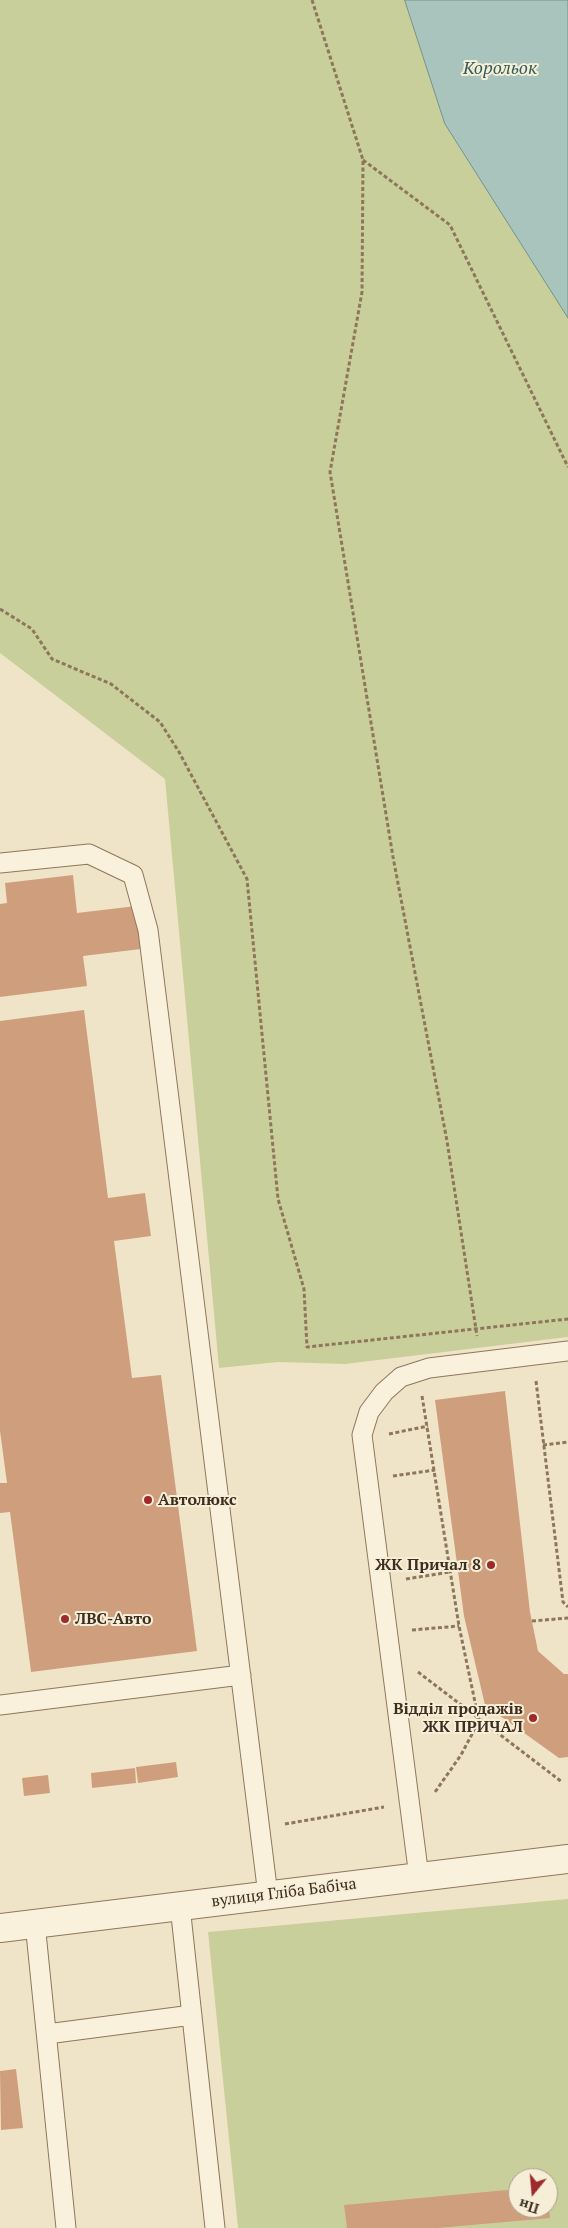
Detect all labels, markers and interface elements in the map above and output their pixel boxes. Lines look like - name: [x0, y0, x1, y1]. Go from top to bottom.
- water label: Корольок: [463, 58, 537, 80]
- place label: Автолюкс: [158, 1490, 237, 1510]
- marker: Автолюкс: [142, 1494, 154, 1506]
- place label: ЖК Причал 8: [375, 1555, 481, 1575]
- marker: ЖК Причал 8: [485, 1559, 497, 1571]
- place label: ЛВС-Авто: [75, 1609, 152, 1629]
- marker: ЛВС-Авто: [59, 1613, 71, 1625]
- place label: Відділ продажів ЖК ПРИЧАЛ: [393, 1699, 523, 1737]
- marker: Відділ продажів ЖК ПРИЧАЛ: [527, 1712, 539, 1724]
- street label: вулиця Гліба Бабіча: [210, 1875, 358, 1911]
- north arrow: [508, 2168, 558, 2218]
- text: Пн: [516, 2195, 541, 2219]

